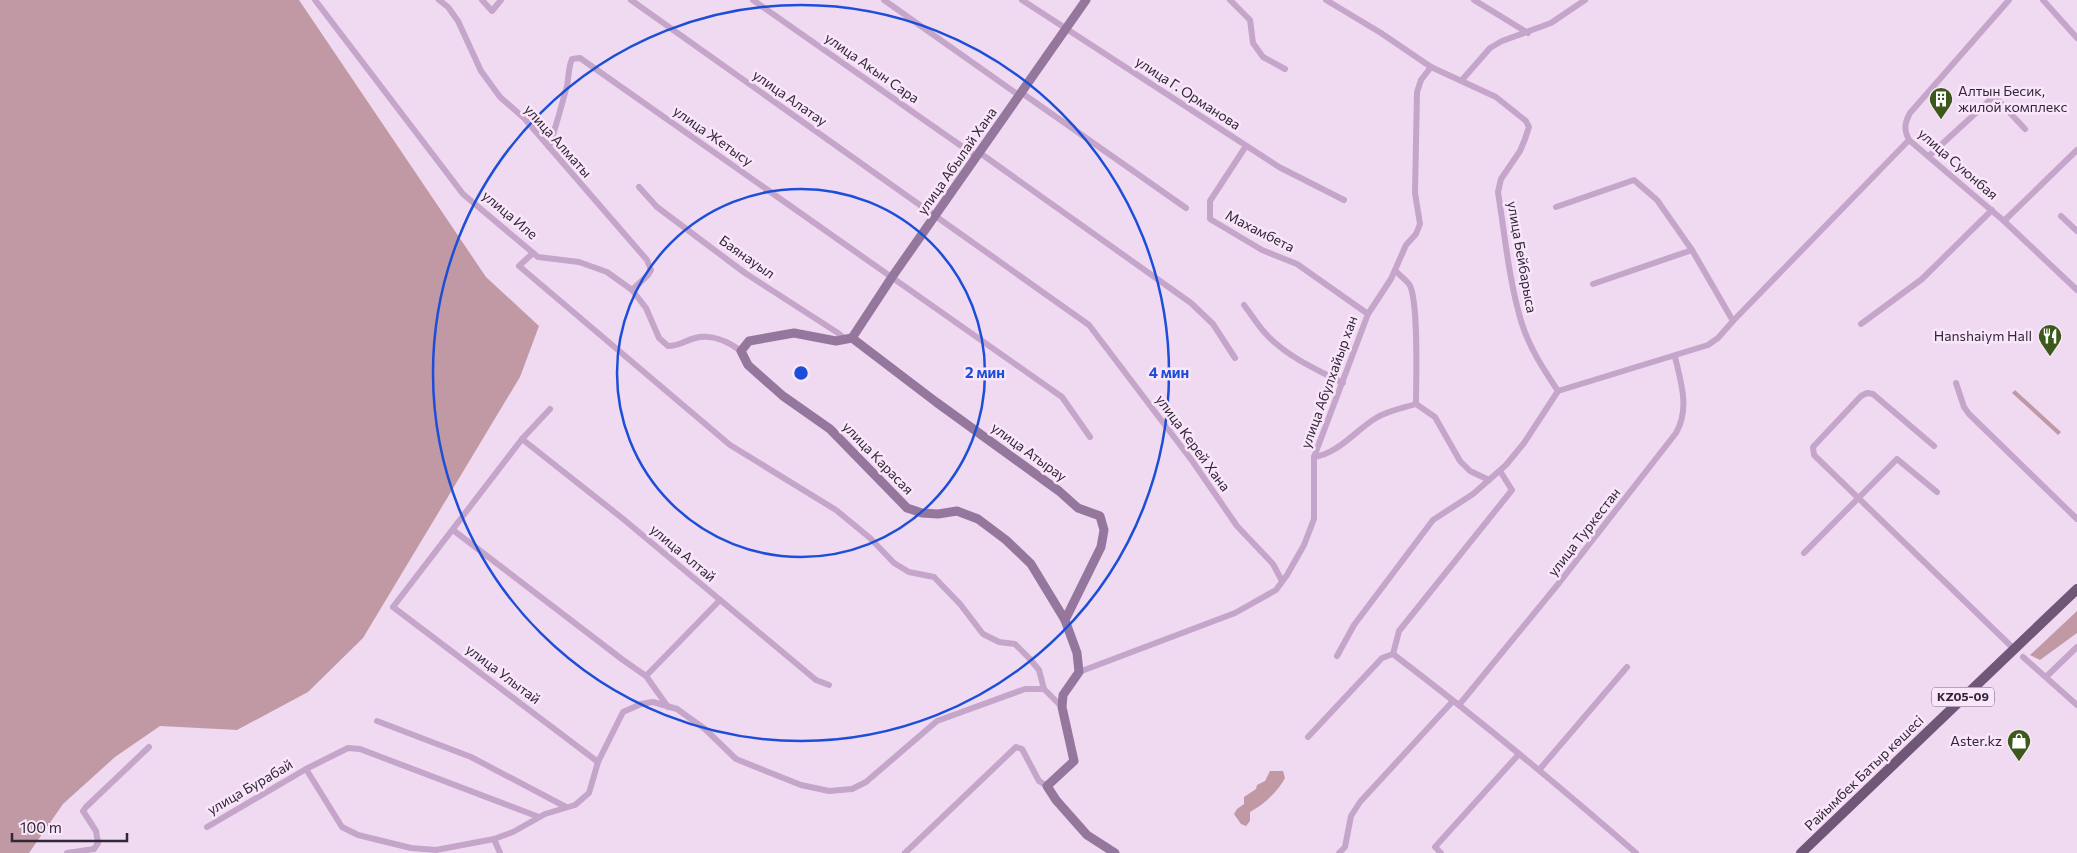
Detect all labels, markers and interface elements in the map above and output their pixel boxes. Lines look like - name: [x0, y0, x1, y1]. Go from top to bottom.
- street label: улица Акын Сара: [822, 29, 923, 106]
- street label: улица Г. Орманова: [1133, 52, 1244, 133]
- street label: улица Алатау: [750, 66, 831, 129]
- place label: Алтын Бесик, жилой комплекс: [1958, 82, 2067, 115]
- building icon: Алтын Бесик, жилой комплекс: [1928, 86, 1954, 120]
- street label: улица Алматы: [521, 101, 596, 181]
- street label: улица Жетысу: [670, 102, 756, 169]
- street label: улица Абылай Хана: [913, 104, 1000, 218]
- street label: улица Суюнбая: [1915, 124, 2002, 203]
- street label: улица Иле: [479, 187, 541, 243]
- street label: улица Бейбарыса: [1504, 200, 1541, 314]
- street label: Махамбета: [1223, 206, 1297, 255]
- street label: Баянауыл: [716, 231, 778, 282]
- street label: улица Абулхайыр хан: [1297, 313, 1360, 450]
- restaurant icon: Hanshaiym Hall: [2037, 323, 2063, 357]
- place label: Hanshaiym Hall: [1934, 327, 2032, 344]
- text: 2 мин: [965, 363, 1005, 381]
- text: 4 мин: [1149, 363, 1189, 381]
- centre of rings: [792, 364, 810, 382]
- street label: улица Керей Хана: [1153, 391, 1234, 494]
- street label: улица Карасая: [839, 418, 917, 498]
- street label: улица Атырау: [988, 419, 1070, 485]
- street label: улица Туркестан: [1544, 484, 1623, 579]
- street label: улица Алтай: [647, 520, 720, 585]
- street label: улица Улытай: [463, 640, 544, 707]
- road number: KZ05-09: [1932, 688, 1994, 706]
- street label: Райымбек Батыр көшесі: [1801, 711, 1927, 834]
- shop icon: Aster.kz: [2006, 728, 2032, 762]
- place label: Aster.kz: [1950, 732, 2002, 749]
- street label: улица Бурабай: [204, 755, 296, 818]
- scale bar: [12, 810, 128, 842]
- text: 100 m: [20, 818, 62, 836]

